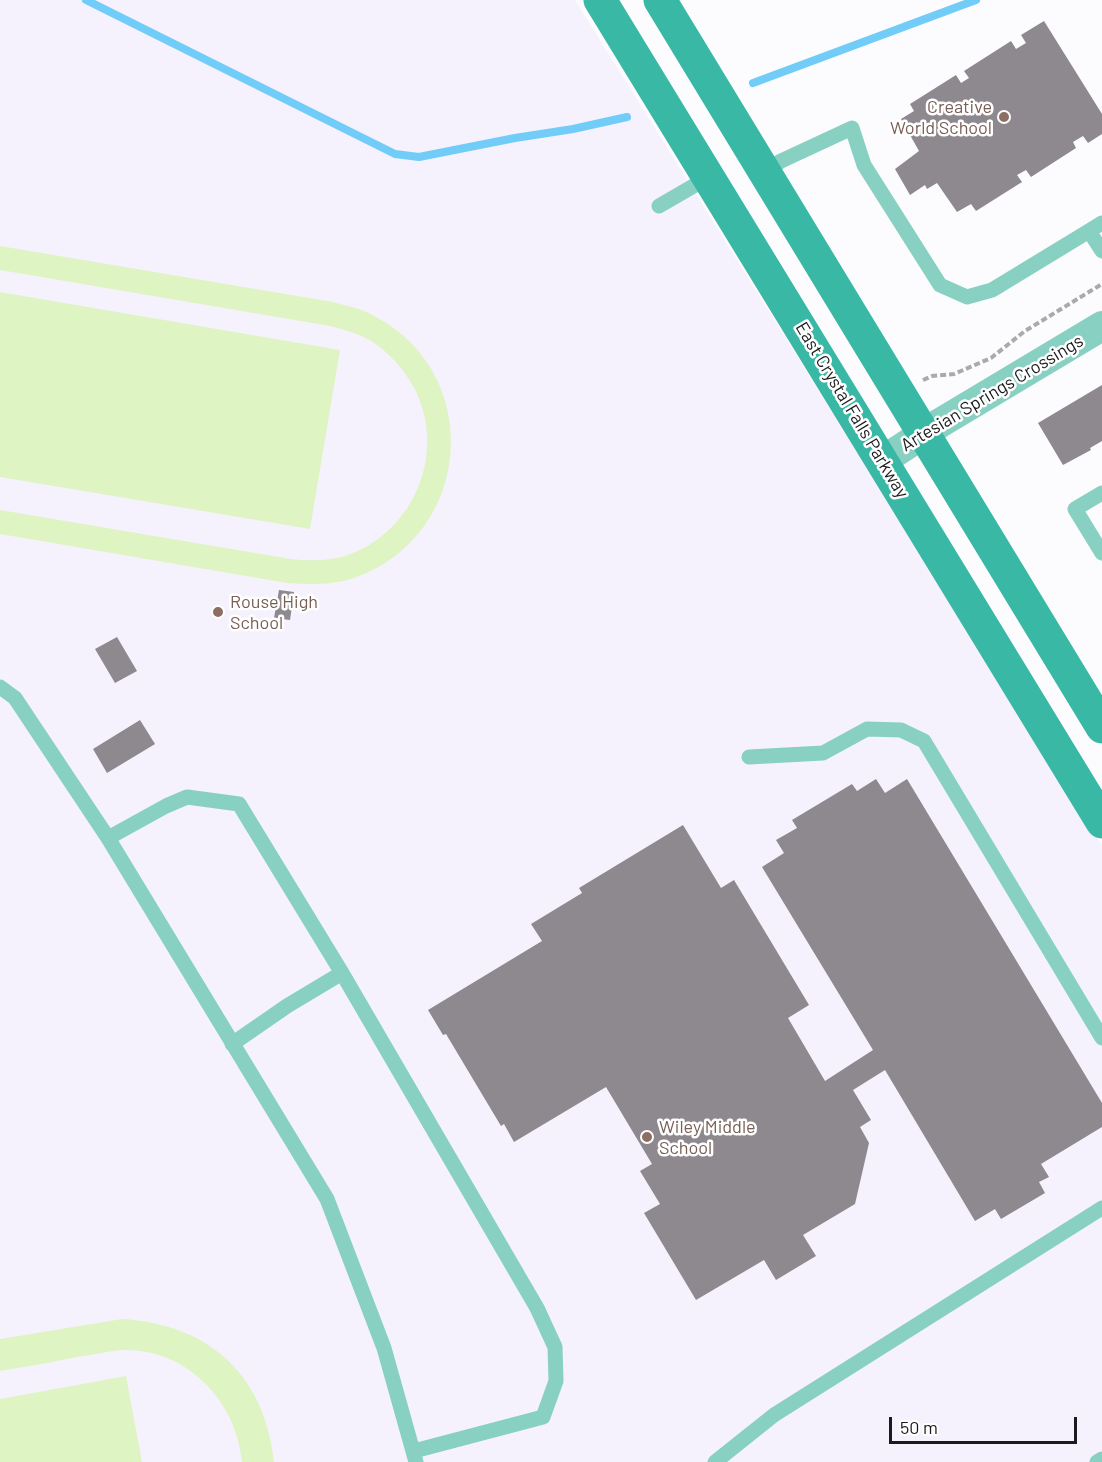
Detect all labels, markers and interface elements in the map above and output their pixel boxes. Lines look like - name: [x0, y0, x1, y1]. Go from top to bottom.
- place label: Creative World School: [890, 96, 992, 138]
- marker: Creative World School: [997, 110, 1011, 124]
- street label: East Crystal Falls Parkway: [791, 318, 913, 502]
- street label: Artesian Springs Crossings: [897, 330, 1087, 456]
- place label: Rouse High School: [230, 591, 318, 634]
- marker: Rouse High School: [211, 605, 225, 619]
- place label: Wiley Middle School: [659, 1116, 756, 1158]
- marker: Wiley Middle School: [640, 1130, 654, 1144]
- scale bar: [892, 1405, 1080, 1443]
- text: 50 m: [900, 1416, 938, 1438]

